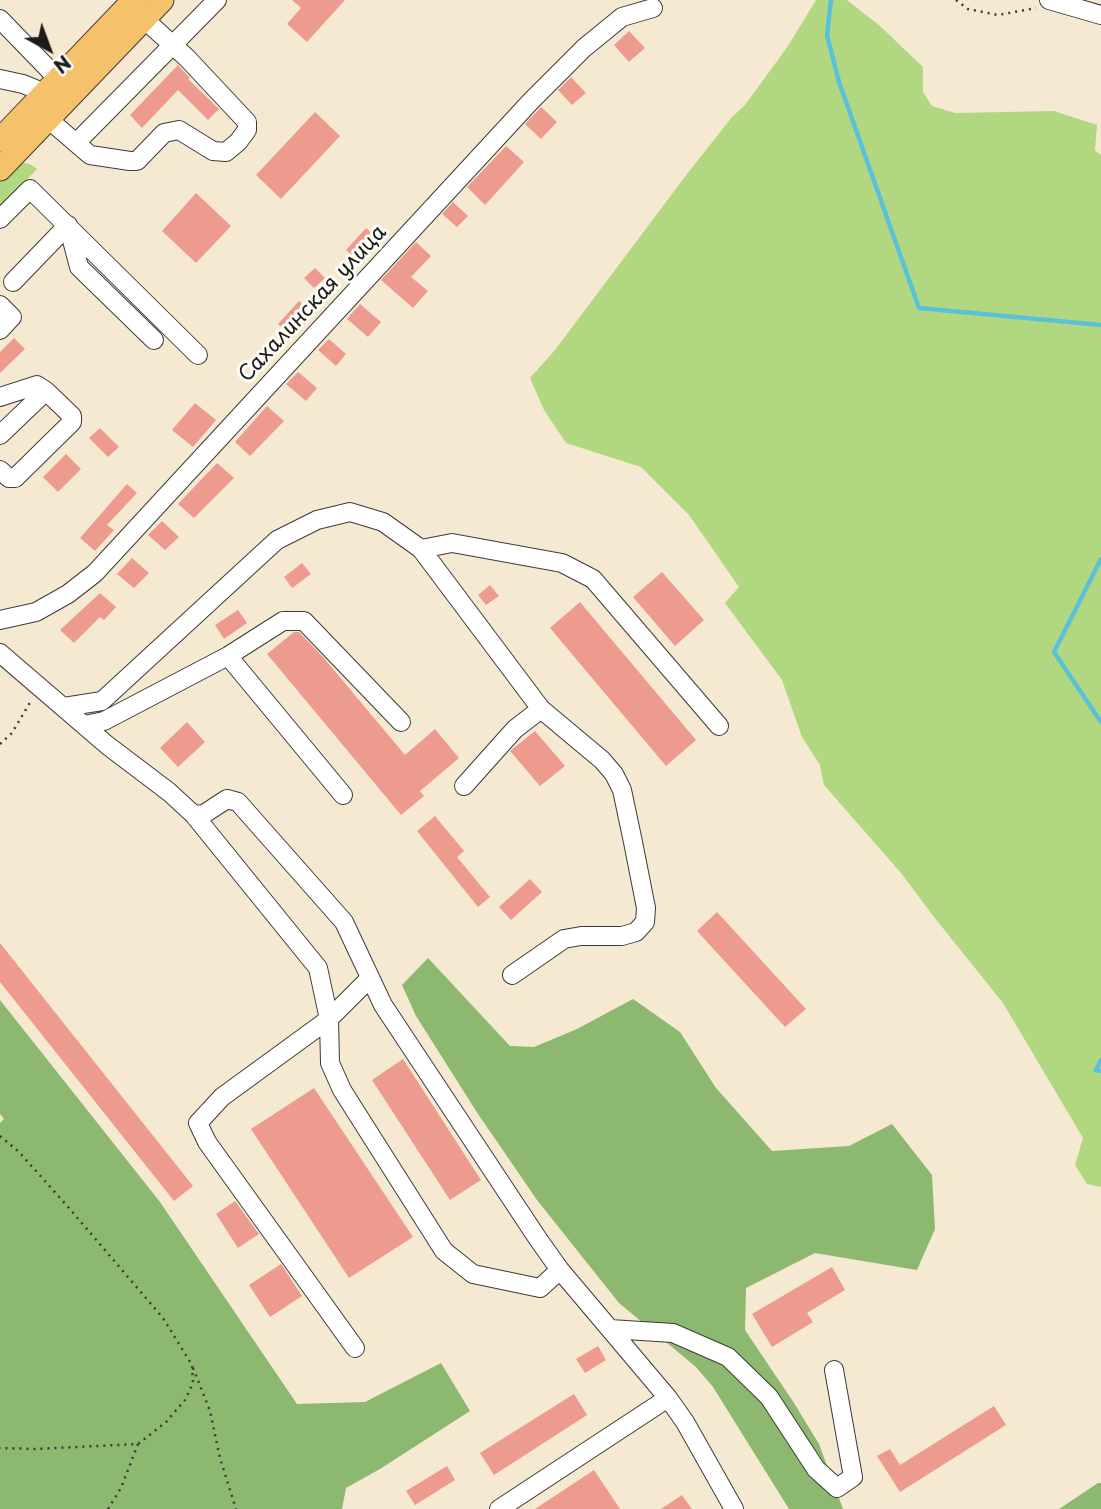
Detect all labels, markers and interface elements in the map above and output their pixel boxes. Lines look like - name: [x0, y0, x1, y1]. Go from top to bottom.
- north arrow: [14, 14, 84, 84]
- text: N: [48, 49, 78, 80]
- street label: Сахалинская улица: [234, 220, 392, 388]

